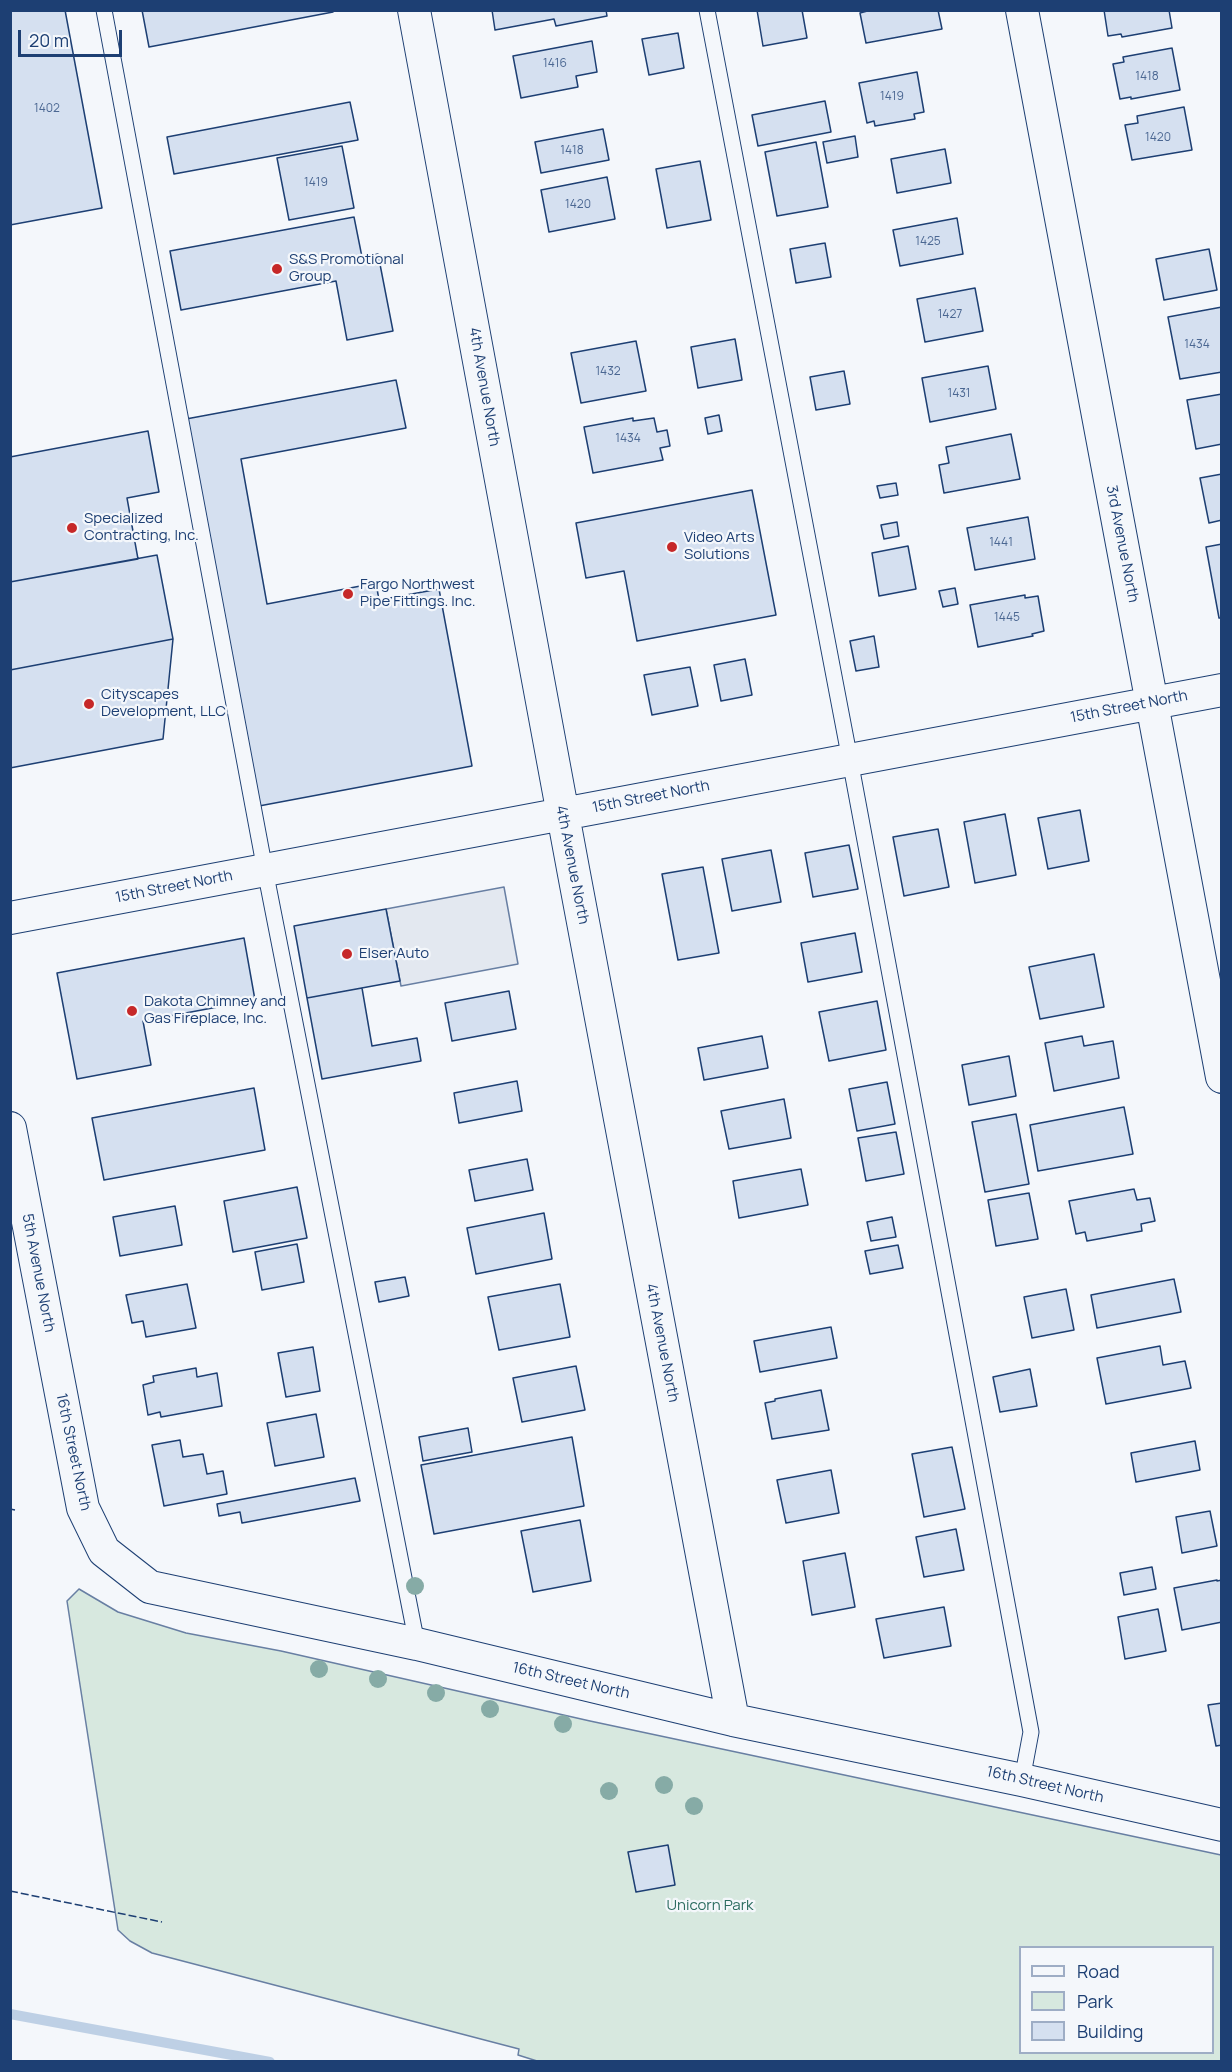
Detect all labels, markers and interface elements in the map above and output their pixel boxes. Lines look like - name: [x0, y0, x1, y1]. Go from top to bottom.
- scale bar: [21, 18, 124, 56]
- text: 20 m: [29, 28, 69, 52]
- house number: 1416: [543, 57, 567, 71]
- house number: 1418: [1135, 70, 1159, 84]
- house number: 1419: [880, 90, 904, 104]
- house number: 1402: [34, 102, 60, 116]
- house number: 1420: [1145, 131, 1171, 145]
- house number: 1418: [560, 144, 584, 158]
- house number: 1419: [304, 176, 328, 190]
- house number: 1420: [565, 198, 591, 212]
- house number: 1425: [915, 235, 941, 249]
- place label: S&S Promotional Group: [289, 251, 404, 286]
- marker: S&S Promotional Group: [270, 262, 284, 276]
- house number: 1427: [938, 308, 962, 322]
- street label: 4th Avenue North: [465, 326, 503, 448]
- house number: 1434: [1184, 338, 1210, 352]
- house number: 1432: [595, 365, 621, 379]
- house number: 1431: [947, 387, 971, 401]
- house number: 1434: [615, 432, 641, 446]
- street label: 3rd Avenue North: [1102, 484, 1142, 604]
- place label: Specialized Contracting, Inc.: [84, 510, 199, 545]
- marker: Specialized Contracting, Inc.: [65, 521, 79, 535]
- place label: Video Arts Solutions: [684, 529, 755, 564]
- house number: 1441: [989, 536, 1013, 550]
- marker: Video Arts Solutions: [665, 540, 679, 554]
- place label: Fargo Northwest Pipe Fittings. Inc.: [360, 576, 476, 611]
- marker: Fargo Northwest Pipe Fittings. Inc.: [341, 587, 355, 601]
- house number: 1445: [994, 611, 1020, 625]
- place label: Cityscapes Development, LLC: [101, 686, 226, 721]
- street label: 15th Street North: [1069, 687, 1189, 727]
- marker: Cityscapes Development, LLC: [82, 697, 96, 711]
- street label: 15th Street North: [591, 777, 711, 817]
- street label: 4th Avenue North: [552, 804, 592, 926]
- street label: 15th Street North: [114, 867, 234, 907]
- place label: Elser Auto: [359, 945, 429, 963]
- marker: Elser Auto: [340, 947, 354, 961]
- place label: Dakota Chimney and Gas Fireplace, Inc.: [144, 993, 286, 1028]
- marker: Dakota Chimney and Gas Fireplace, Inc.: [125, 1004, 139, 1018]
- street label: 5th Avenue North: [18, 1212, 58, 1334]
- street label: 4th Avenue North: [642, 1282, 682, 1404]
- street label: 16th Street North: [52, 1392, 94, 1512]
- street label: 16th Street North: [511, 1659, 631, 1703]
- street label: 16th Street North: [985, 1763, 1105, 1807]
- park label: Unicorn Park: [666, 1897, 754, 1915]
- legend: [1019, 1946, 1214, 2054]
- text: Road: [1077, 1959, 1120, 1983]
- text: Park: [1077, 1989, 1113, 2013]
- text: Building: [1077, 2019, 1143, 2043]

